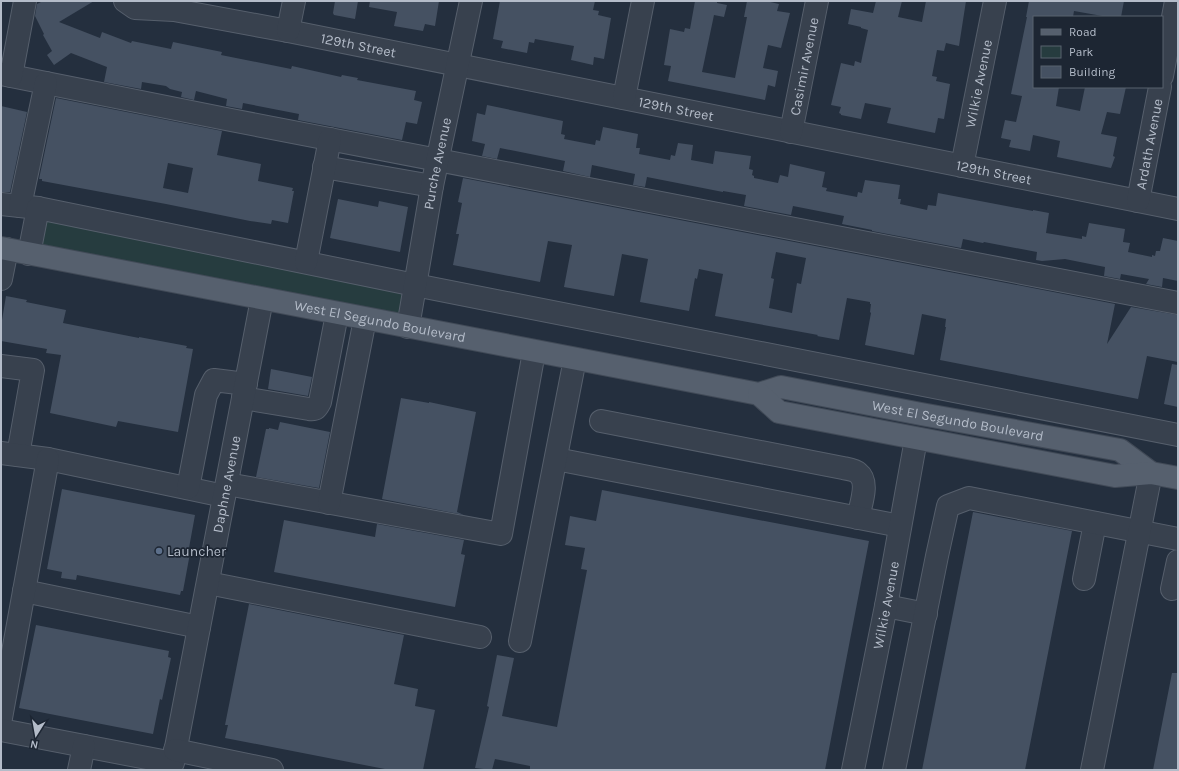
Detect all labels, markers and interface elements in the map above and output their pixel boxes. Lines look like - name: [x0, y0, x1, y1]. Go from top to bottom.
- street label: Casimir Avenue: [786, 16, 822, 117]
- legend: [1033, 16, 1163, 88]
- text: Road: [1069, 25, 1097, 39]
- street label: 129th Street: [319, 29, 398, 61]
- street label: Wilkie Avenue: [961, 38, 996, 129]
- text: Park: [1069, 45, 1094, 59]
- text: Building: [1069, 65, 1116, 79]
- street label: 129th Street: [637, 93, 715, 124]
- street label: Ardath Avenue: [1132, 97, 1166, 191]
- street label: Purche Avenue: [420, 116, 455, 211]
- street label: 129th Street: [955, 156, 1033, 188]
- street label: West El Segundo Boulevard: [293, 296, 467, 346]
- street label: West El Segundo Boulevard: [871, 396, 1045, 445]
- street label: Daphne Avenue: [209, 434, 244, 534]
- place label: Launcher: [167, 543, 227, 560]
- marker: Launcher: [154, 546, 164, 556]
- street label: Wilkie Avenue: [869, 560, 902, 651]
- north arrow: [16, 715, 56, 755]
- text: N: [29, 737, 39, 751]

